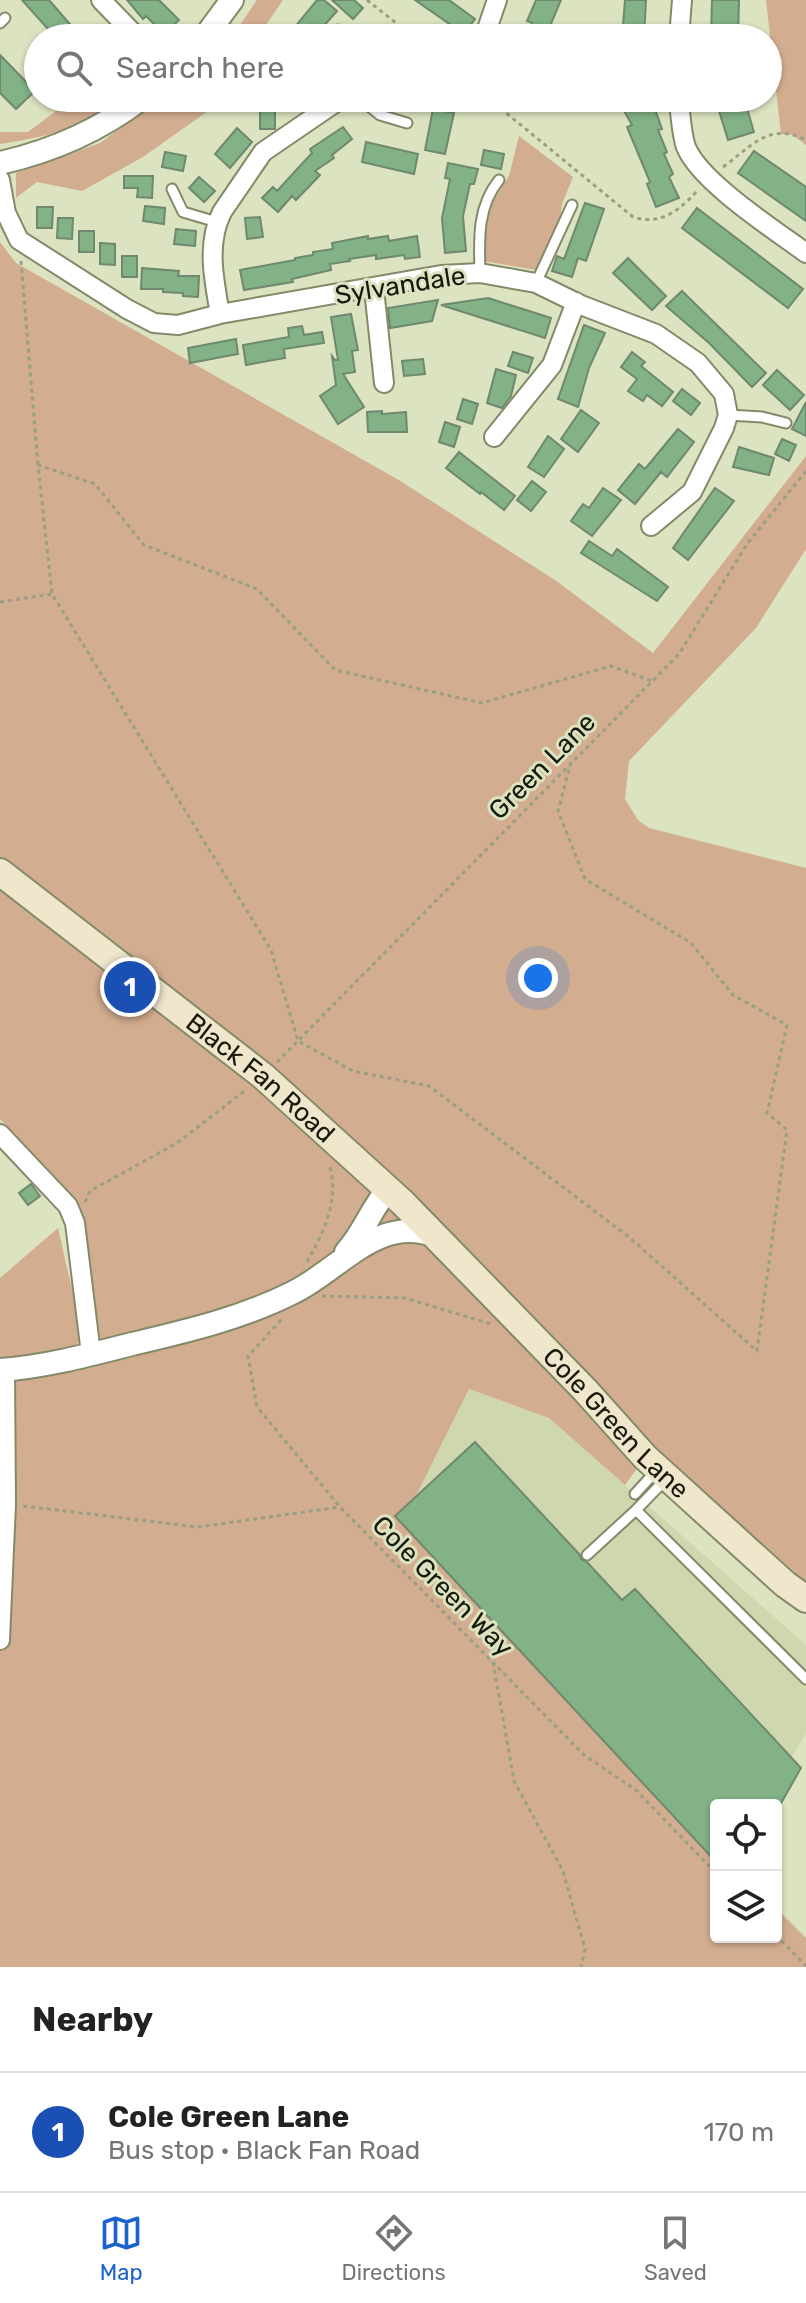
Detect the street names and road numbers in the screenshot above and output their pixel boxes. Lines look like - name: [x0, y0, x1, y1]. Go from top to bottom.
- street label: Sylvandale: [333, 260, 467, 311]
- street label: Green Lane: [483, 707, 602, 826]
- street label: Black Fan Road: [180, 1007, 341, 1149]
- street label: Cole Green Lane: [536, 1341, 695, 1505]
- street label: Cole Green Way: [366, 1510, 519, 1663]

